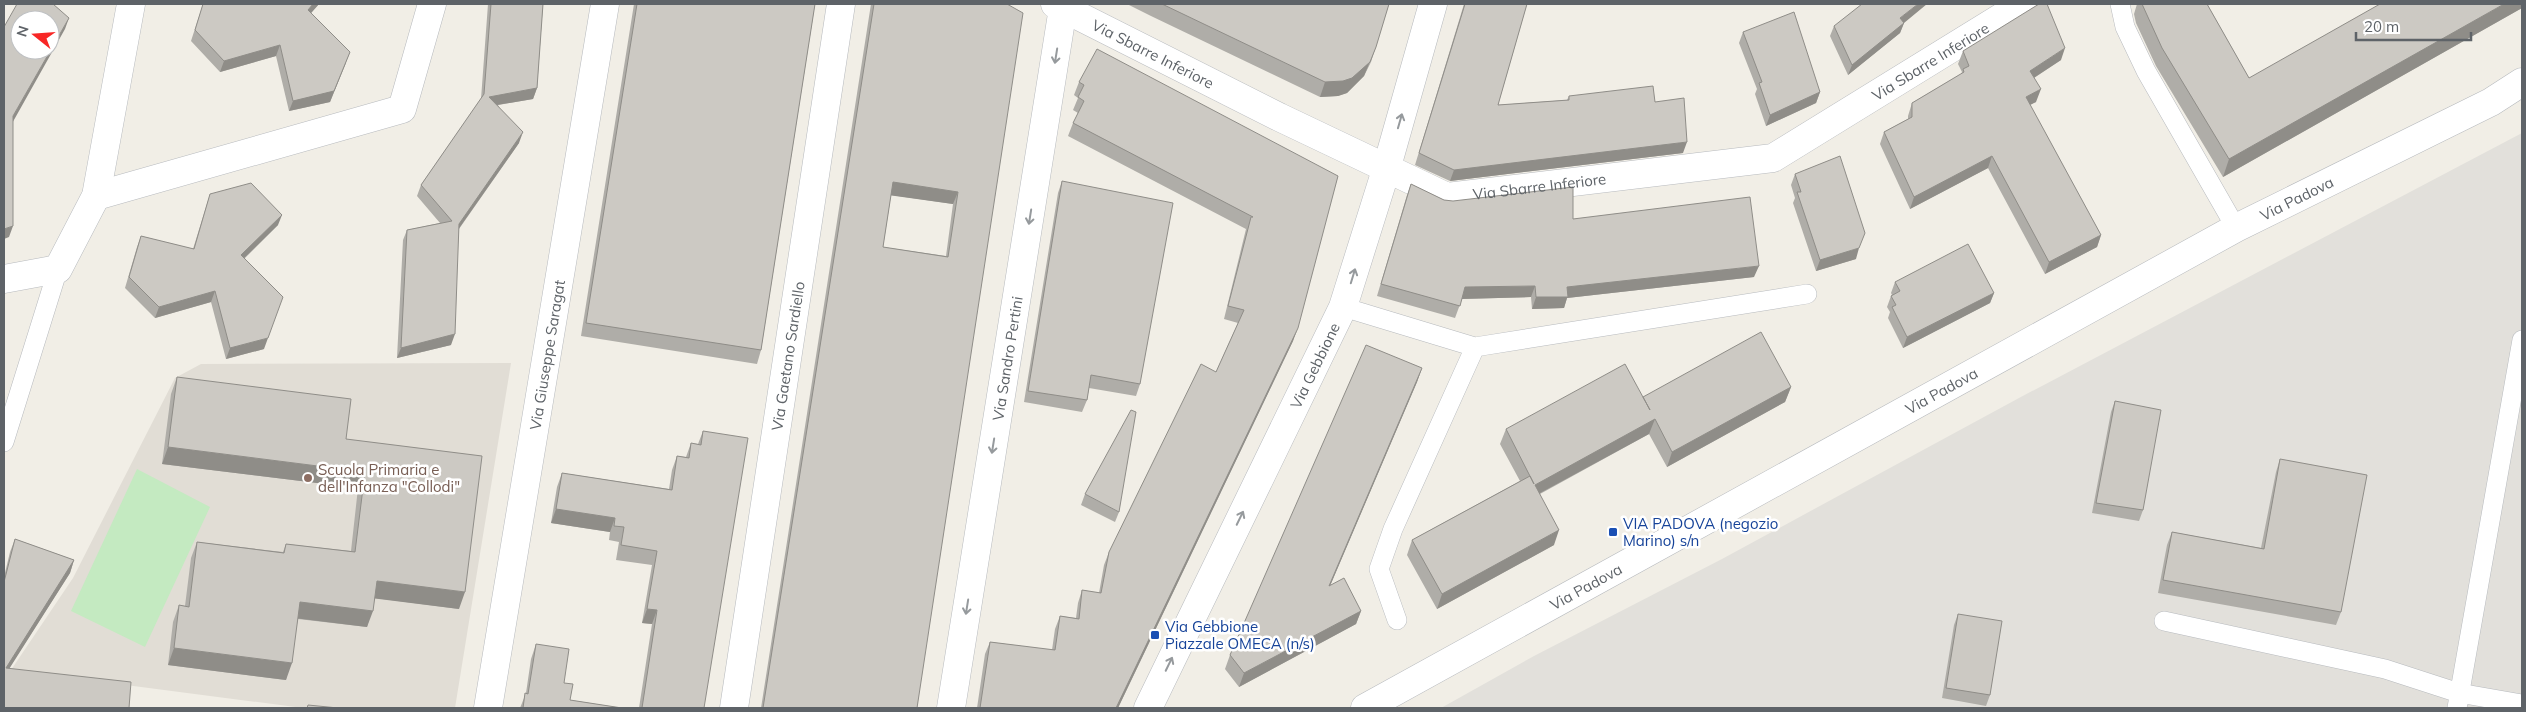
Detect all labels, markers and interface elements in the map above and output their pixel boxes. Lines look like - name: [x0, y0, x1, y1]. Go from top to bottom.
- north arrow: [10, 10, 60, 60]
- scale bar: [2356, 10, 2471, 42]
- street label: Via Sbarre Inferiore: [1089, 15, 1217, 92]
- text: 20 m: [2364, 17, 2399, 36]
- street label: Via Sbarre Inferiore: [1868, 18, 1992, 104]
- text: N: [12, 24, 33, 39]
- one-way arrow: [1050, 48, 1060, 64]
- one-way arrow: [1396, 113, 1405, 129]
- street label: Via Sbarre Inferiore: [1472, 169, 1607, 203]
- street label: Via Padova: [2257, 172, 2336, 224]
- one-way arrow: [1024, 208, 1034, 224]
- one-way arrow: [1349, 269, 1358, 285]
- street label: Via Giuseppe Saragat: [525, 278, 569, 431]
- street label: Via Gaetano Sardiello: [767, 280, 808, 432]
- street label: Via Sandro Pertini: [988, 295, 1026, 422]
- street label: Via Gebbione: [1286, 319, 1344, 411]
- street label: Via Padova: [1902, 363, 1981, 418]
- one-way arrow: [987, 438, 997, 454]
- place label: Scuola Primaria e dell'Infanza "Collodi": [318, 460, 460, 496]
- marker: Scuola Primaria e dell'Infanza "Collodi": [302, 472, 314, 484]
- one-way arrow: [1235, 511, 1245, 526]
- place label: VIA PADOVA (negozio Marino) s/n: [1623, 514, 1778, 550]
- marker: VIA PADOVA (negozio Marino) s/n: [1607, 526, 1619, 538]
- street label: Via Padova: [1546, 559, 1625, 614]
- one-way arrow: [962, 598, 972, 614]
- place label: Via Gebbione Piazzale OMECA (n/s): [1165, 617, 1315, 653]
- marker: Via Gebbione Piazzale OMECA (n/s): [1149, 629, 1161, 641]
- one-way arrow: [1164, 657, 1174, 672]

